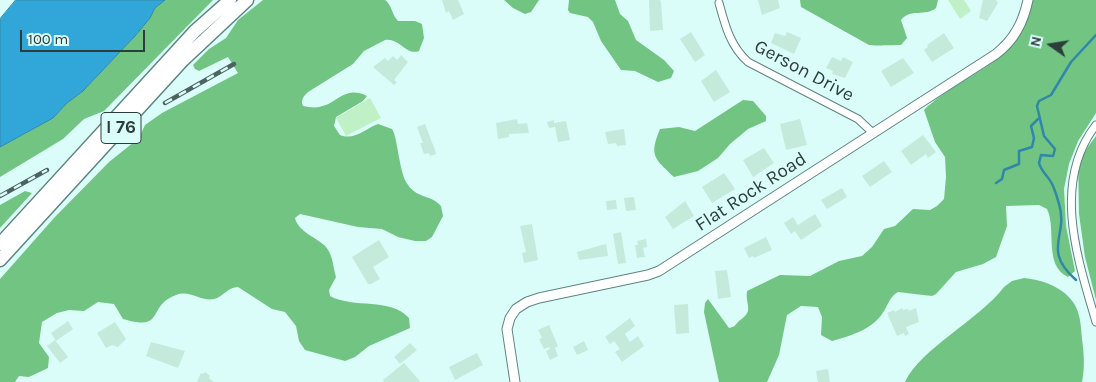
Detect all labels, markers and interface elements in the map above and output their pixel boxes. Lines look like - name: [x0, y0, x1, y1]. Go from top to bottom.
- scale bar: [22, 20, 148, 52]
- north arrow: [1026, 20, 1076, 70]
- text: 100 m: [28, 30, 68, 48]
- street label: Gerson Drive: [750, 35, 858, 107]
- text: N: [1026, 35, 1045, 48]
- road number: I 76: [101, 112, 141, 144]
- street label: Flat Rock Road: [691, 148, 811, 236]

